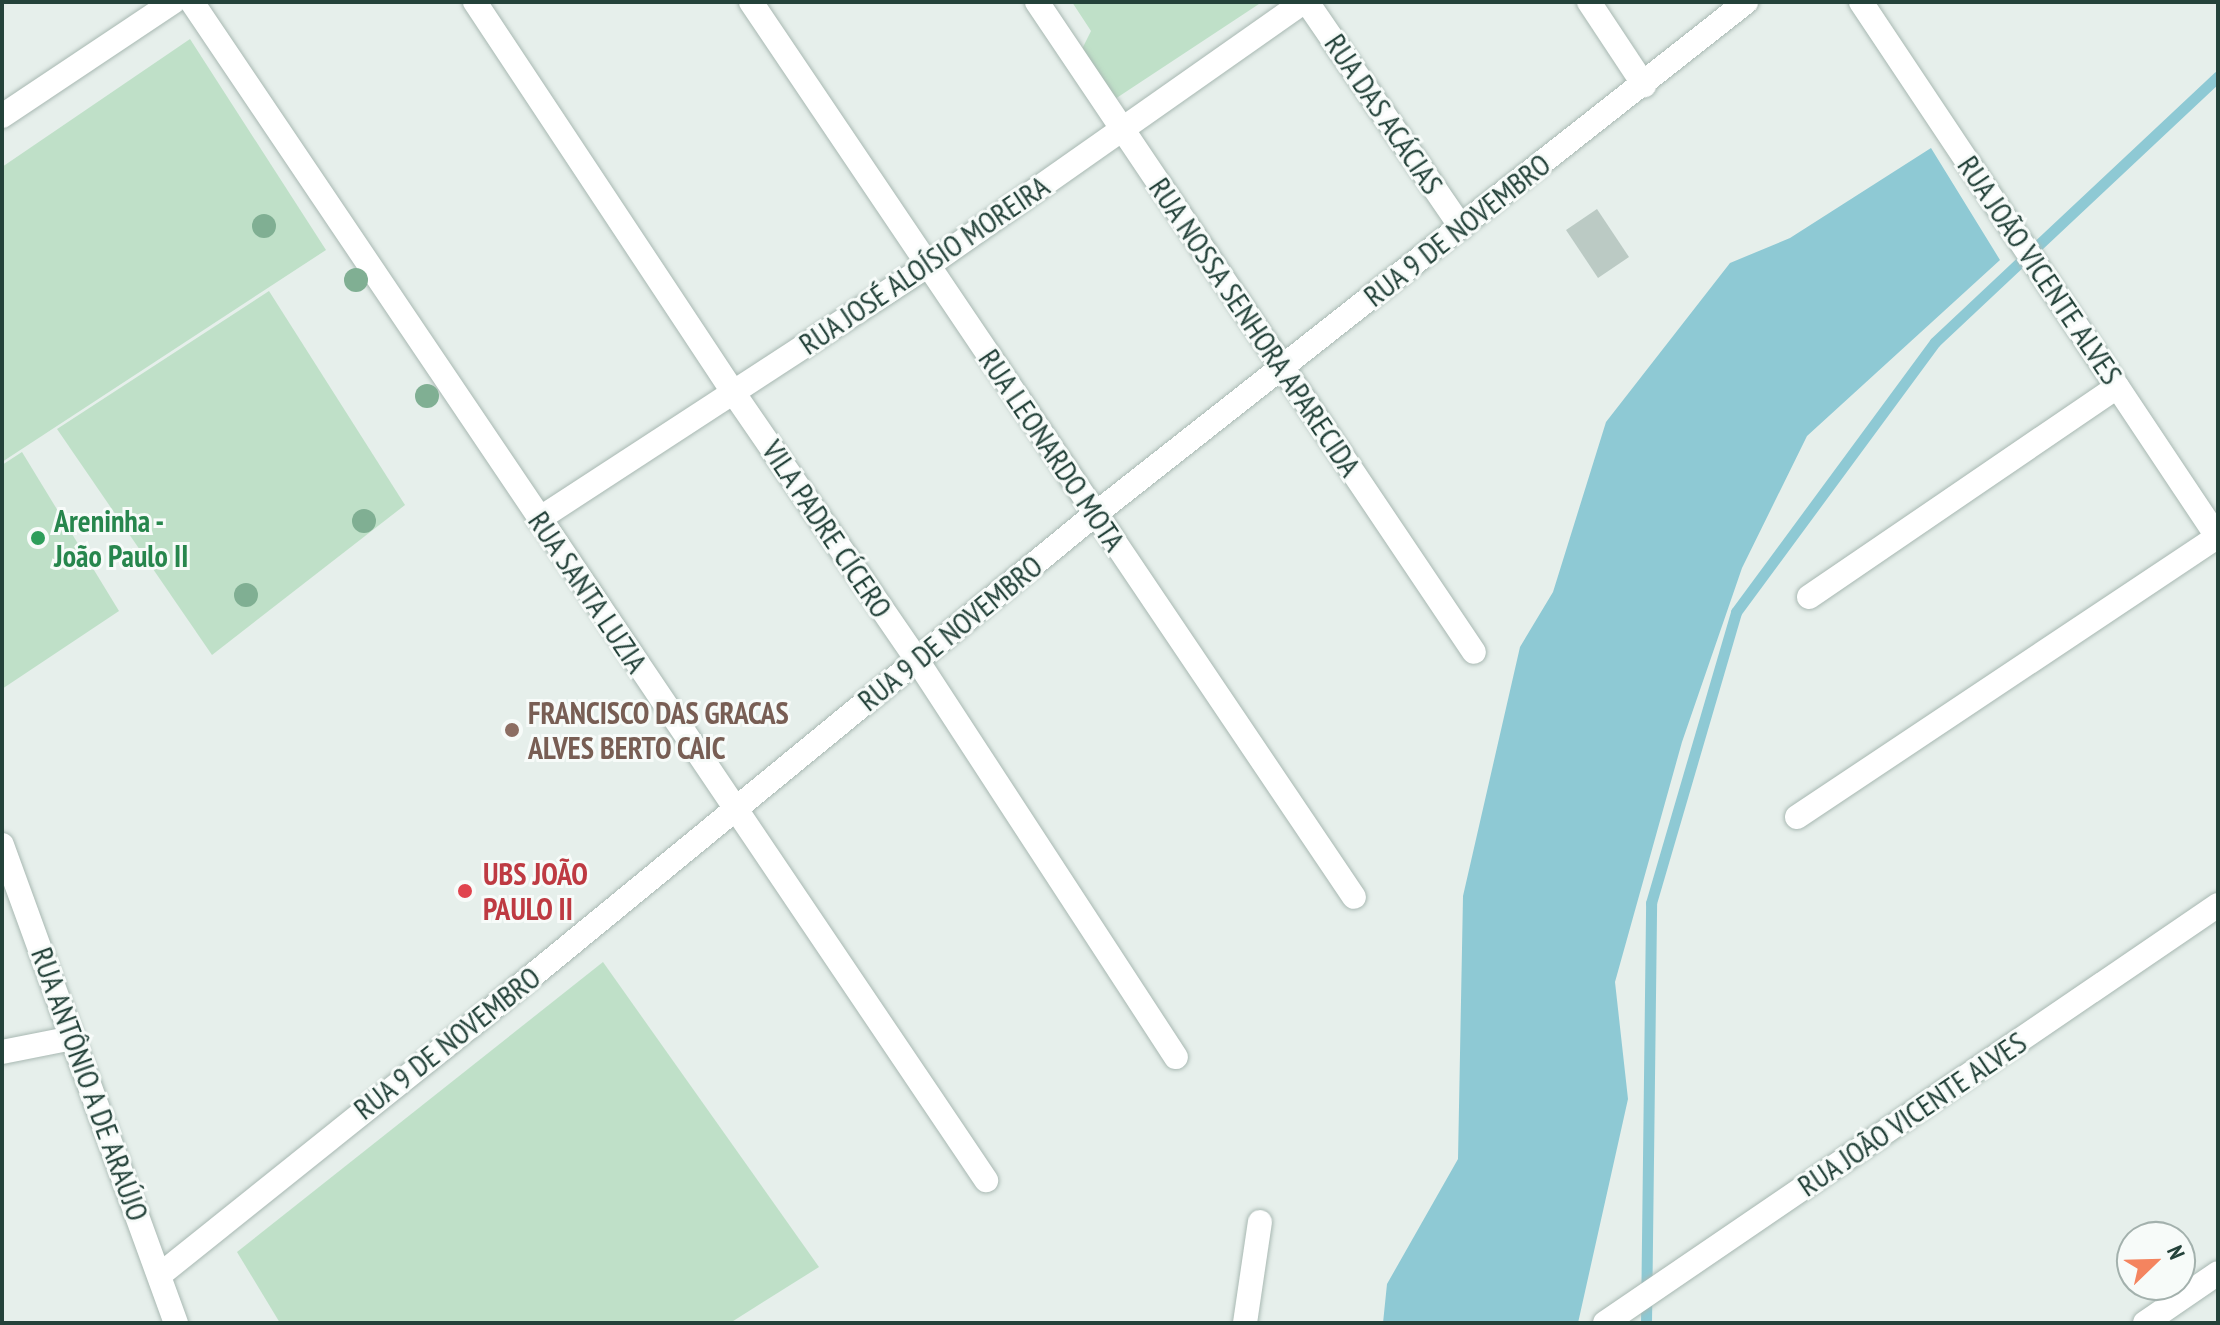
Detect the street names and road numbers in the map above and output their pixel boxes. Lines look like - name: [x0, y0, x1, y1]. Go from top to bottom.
- street label: RUA DAS ACÁCIAS: [1317, 26, 1451, 202]
- street label: RUA 9 DE NOVEMBRO: [1356, 146, 1558, 314]
- street label: RUA JOÃO VICENTE ALVES: [1950, 148, 2130, 392]
- street label: RUA JOSÉ ALOÍSIO MOREIRA: [792, 168, 1056, 362]
- street label: RUA NOSSA SENHORA APARECIDA: [1141, 169, 1369, 485]
- street label: RUA LEONARDO MOTA: [971, 342, 1133, 558]
- street label: VILA PADRE CÍCERO: [754, 433, 900, 625]
- street label: RUA SANTA LUZIA: [520, 504, 656, 680]
- street label: RUA 9 DE NOVEMBRO: [850, 547, 1050, 719]
- street label: RUA ANTÔNIO A DE ARAÚJO: [23, 940, 157, 1228]
- street label: RUA 9 DE NOVEMBRO: [346, 959, 548, 1127]
- street label: RUA JOÃO VICENTE ALVES: [1790, 1024, 2034, 1204]

